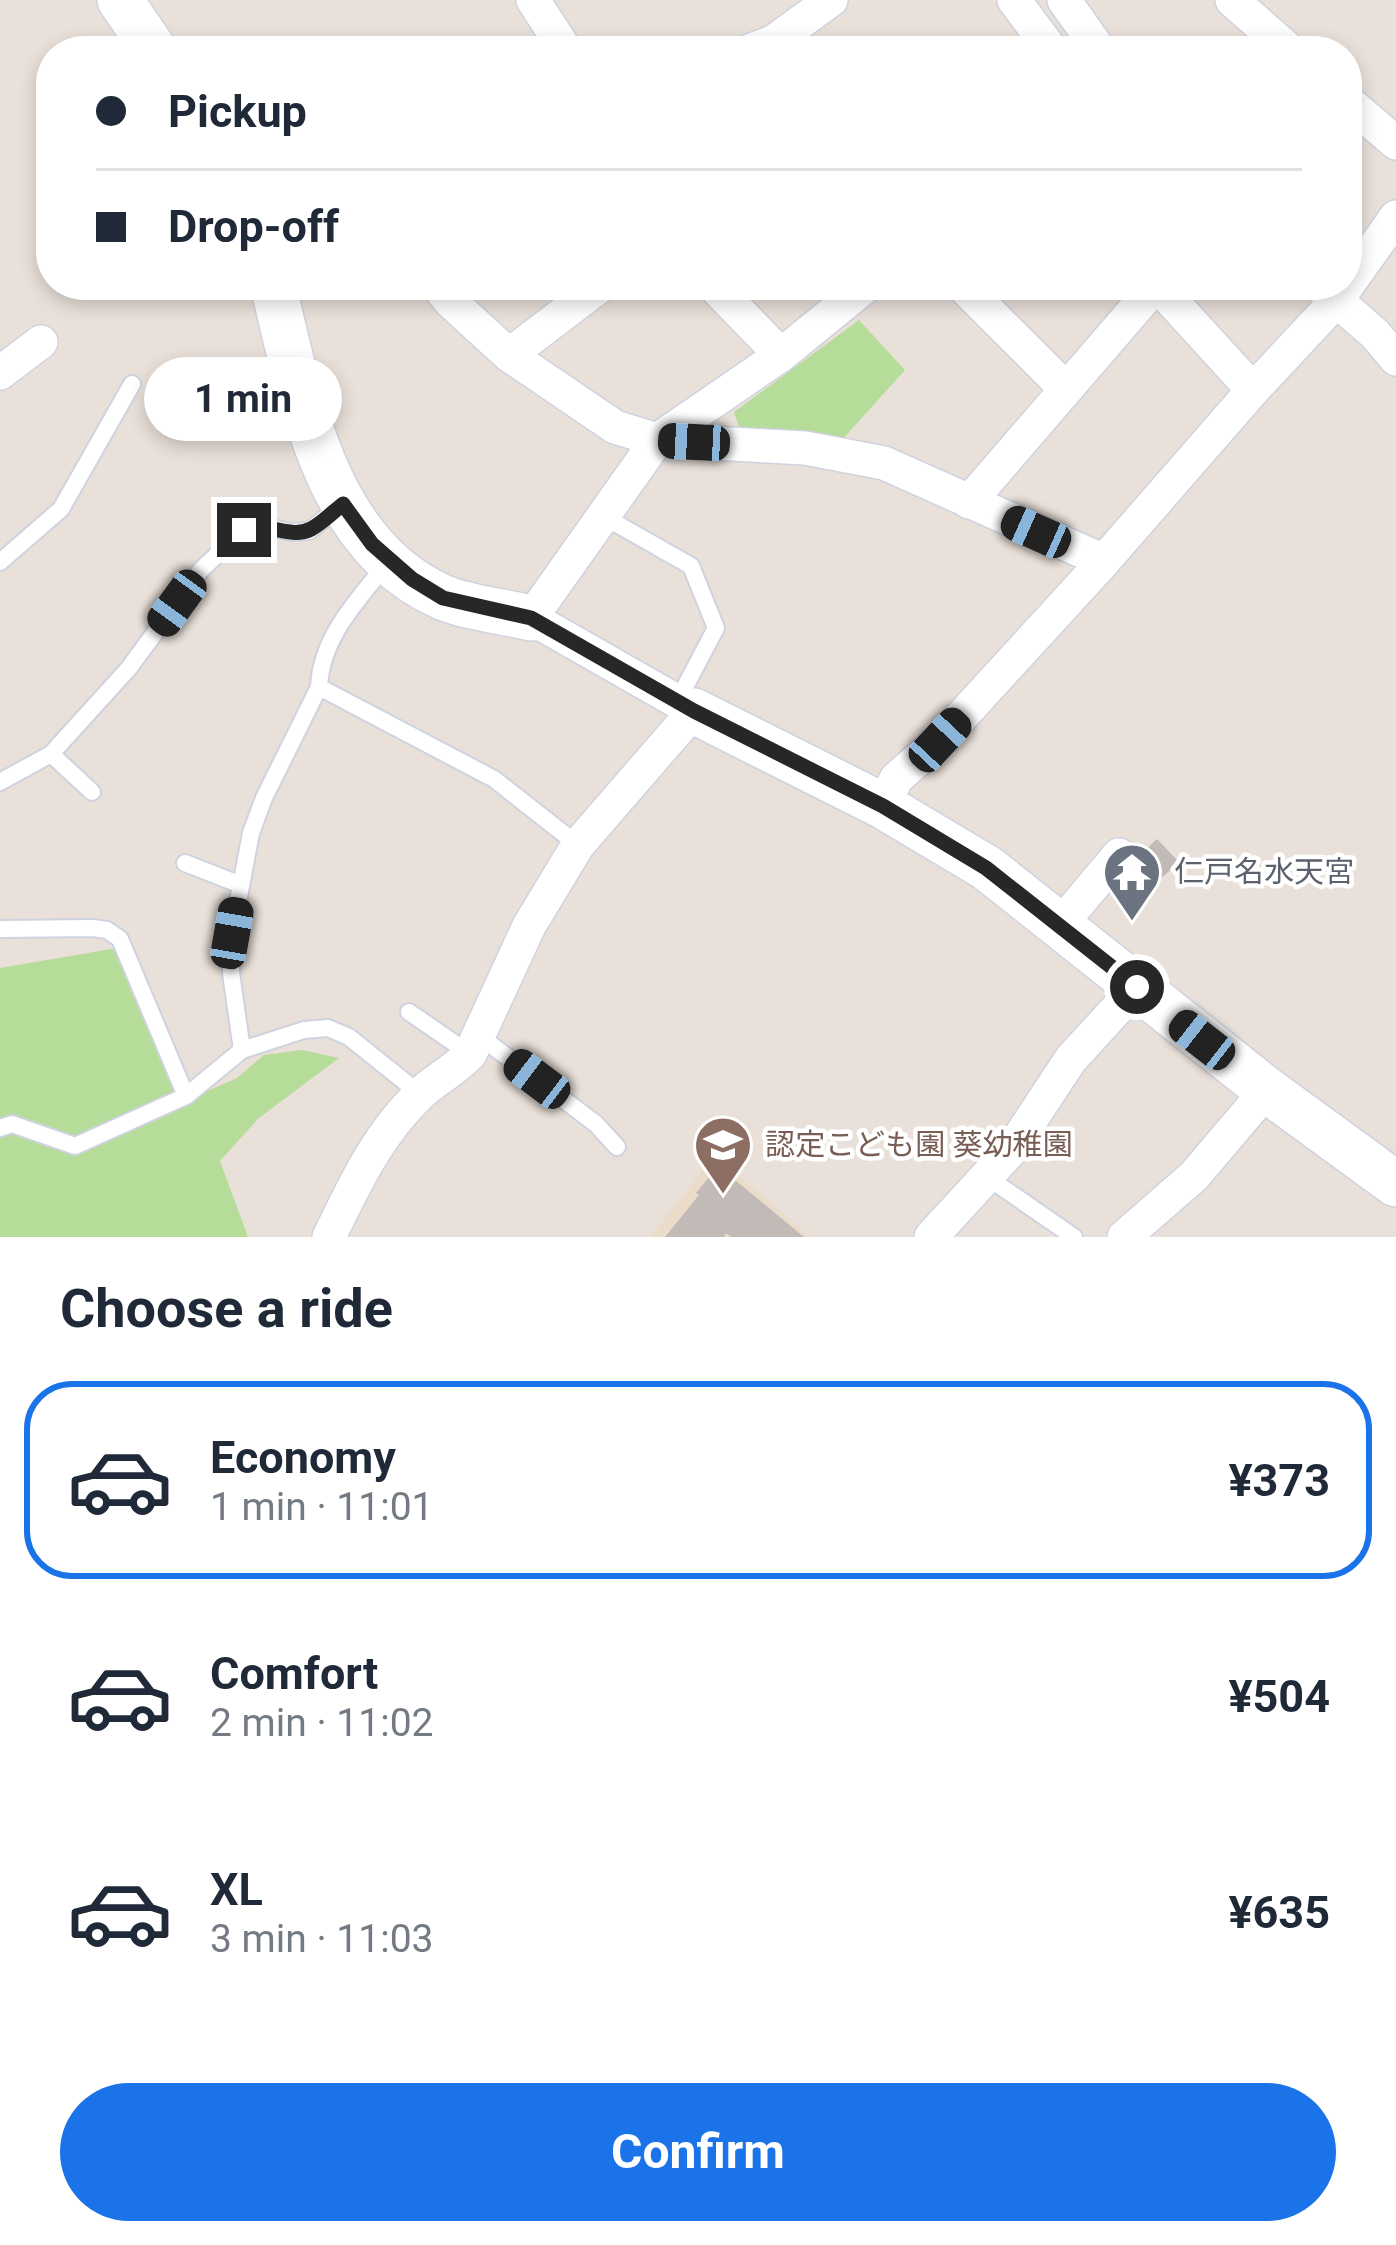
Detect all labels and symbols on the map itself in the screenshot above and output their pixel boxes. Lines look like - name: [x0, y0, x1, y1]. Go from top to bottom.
- callout: 1 min: [145, 356, 343, 440]
- car: [657, 422, 731, 462]
- car: [996, 501, 1076, 563]
- route end: [217, 503, 271, 557]
- car: [141, 563, 213, 643]
- car: [902, 701, 978, 779]
- temple icon: 仁戸名水天宮: [1101, 841, 1163, 923]
- place label: 仁戸名水天宮: [1174, 854, 1354, 889]
- car: [208, 894, 256, 972]
- route start: [1110, 960, 1164, 1014]
- car: [1163, 1004, 1241, 1076]
- car: [497, 1043, 577, 1115]
- school or university icon: 認定こども園 葵幼稚園: [692, 1114, 754, 1196]
- place label: 認定こども園 葵幼稚園: [765, 1127, 1072, 1162]

